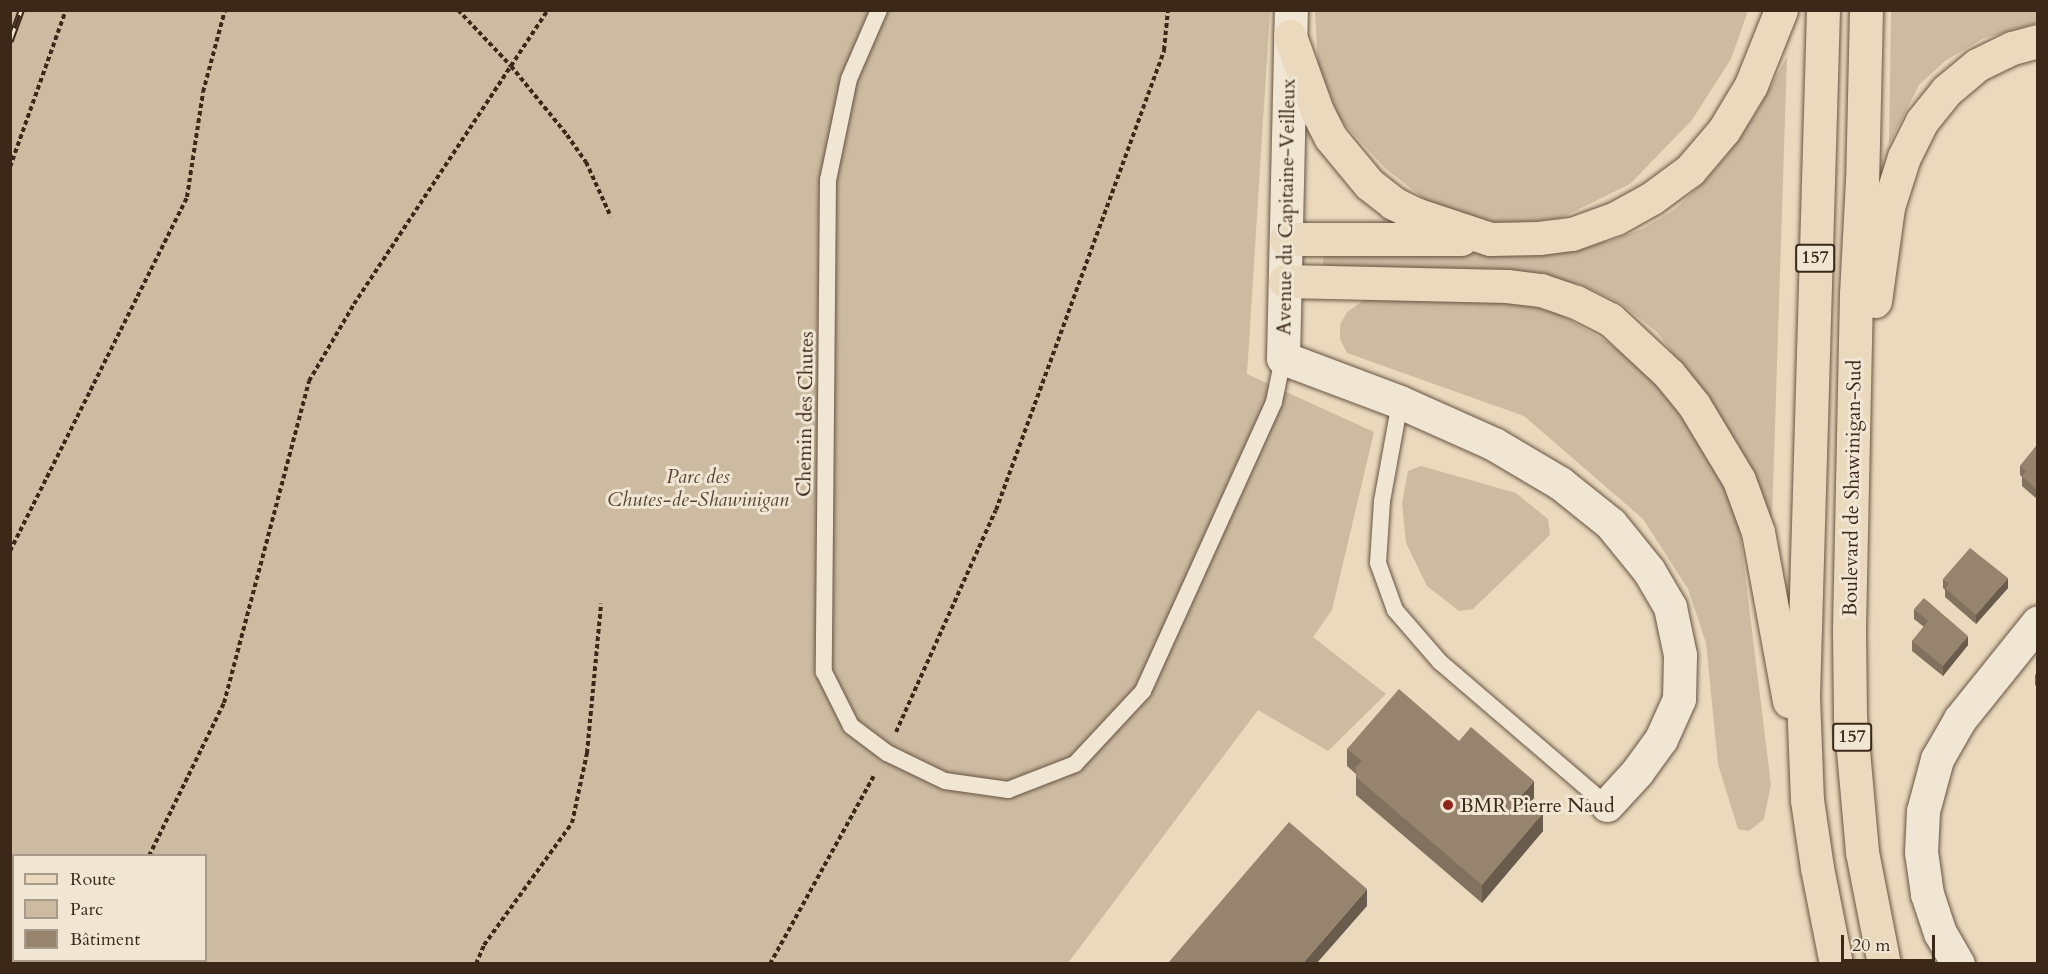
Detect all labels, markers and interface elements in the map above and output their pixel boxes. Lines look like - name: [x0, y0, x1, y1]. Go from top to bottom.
- street label: Avenue du Capitaine-Veilleux: [1272, 78, 1300, 336]
- road number: 157: [1794, 243, 1836, 273]
- street label: Chemin des Chutes: [792, 331, 818, 497]
- street label: Boulevard de Shawinigan-Sud: [1838, 359, 1866, 617]
- park label: Parc des Chutes-de-Shawinigan: [607, 464, 789, 511]
- road number: 157: [1831, 722, 1873, 752]
- place label: BMR Pierre Naud: [1460, 793, 1615, 817]
- marker: BMR Pierre Naud: [1441, 798, 1455, 812]
- legend: [12, 854, 207, 962]
- text: Route: [70, 867, 116, 892]
- text: Parc: [70, 897, 103, 922]
- scale bar: [1844, 923, 1938, 961]
- text: Bâtiment: [70, 927, 140, 952]
- text: 20 m: [1852, 933, 1891, 958]

